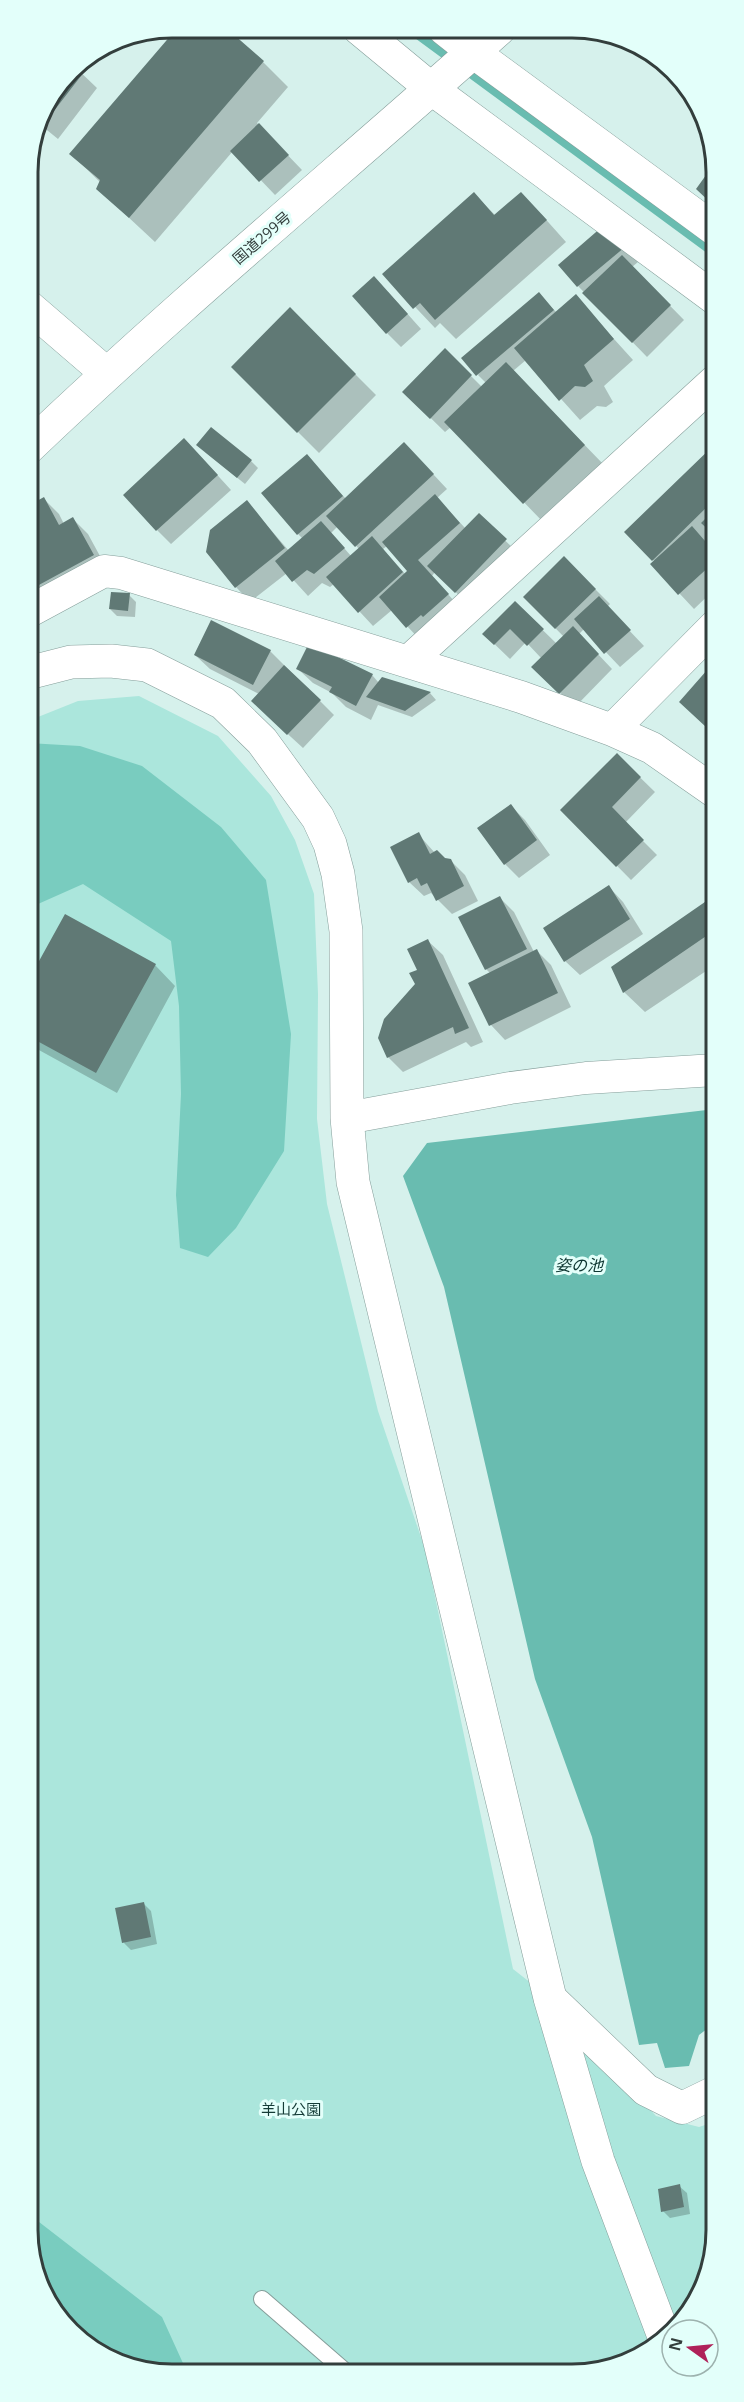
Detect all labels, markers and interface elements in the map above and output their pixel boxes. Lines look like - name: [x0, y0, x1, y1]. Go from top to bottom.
- street label: 国道299号: [228, 206, 295, 268]
- water label: 姿の池: [555, 1254, 605, 1276]
- park label: 羊山公園: [261, 2099, 321, 2119]
- north arrow: [660, 2318, 720, 2378]
- text: N: [663, 2335, 688, 2353]

